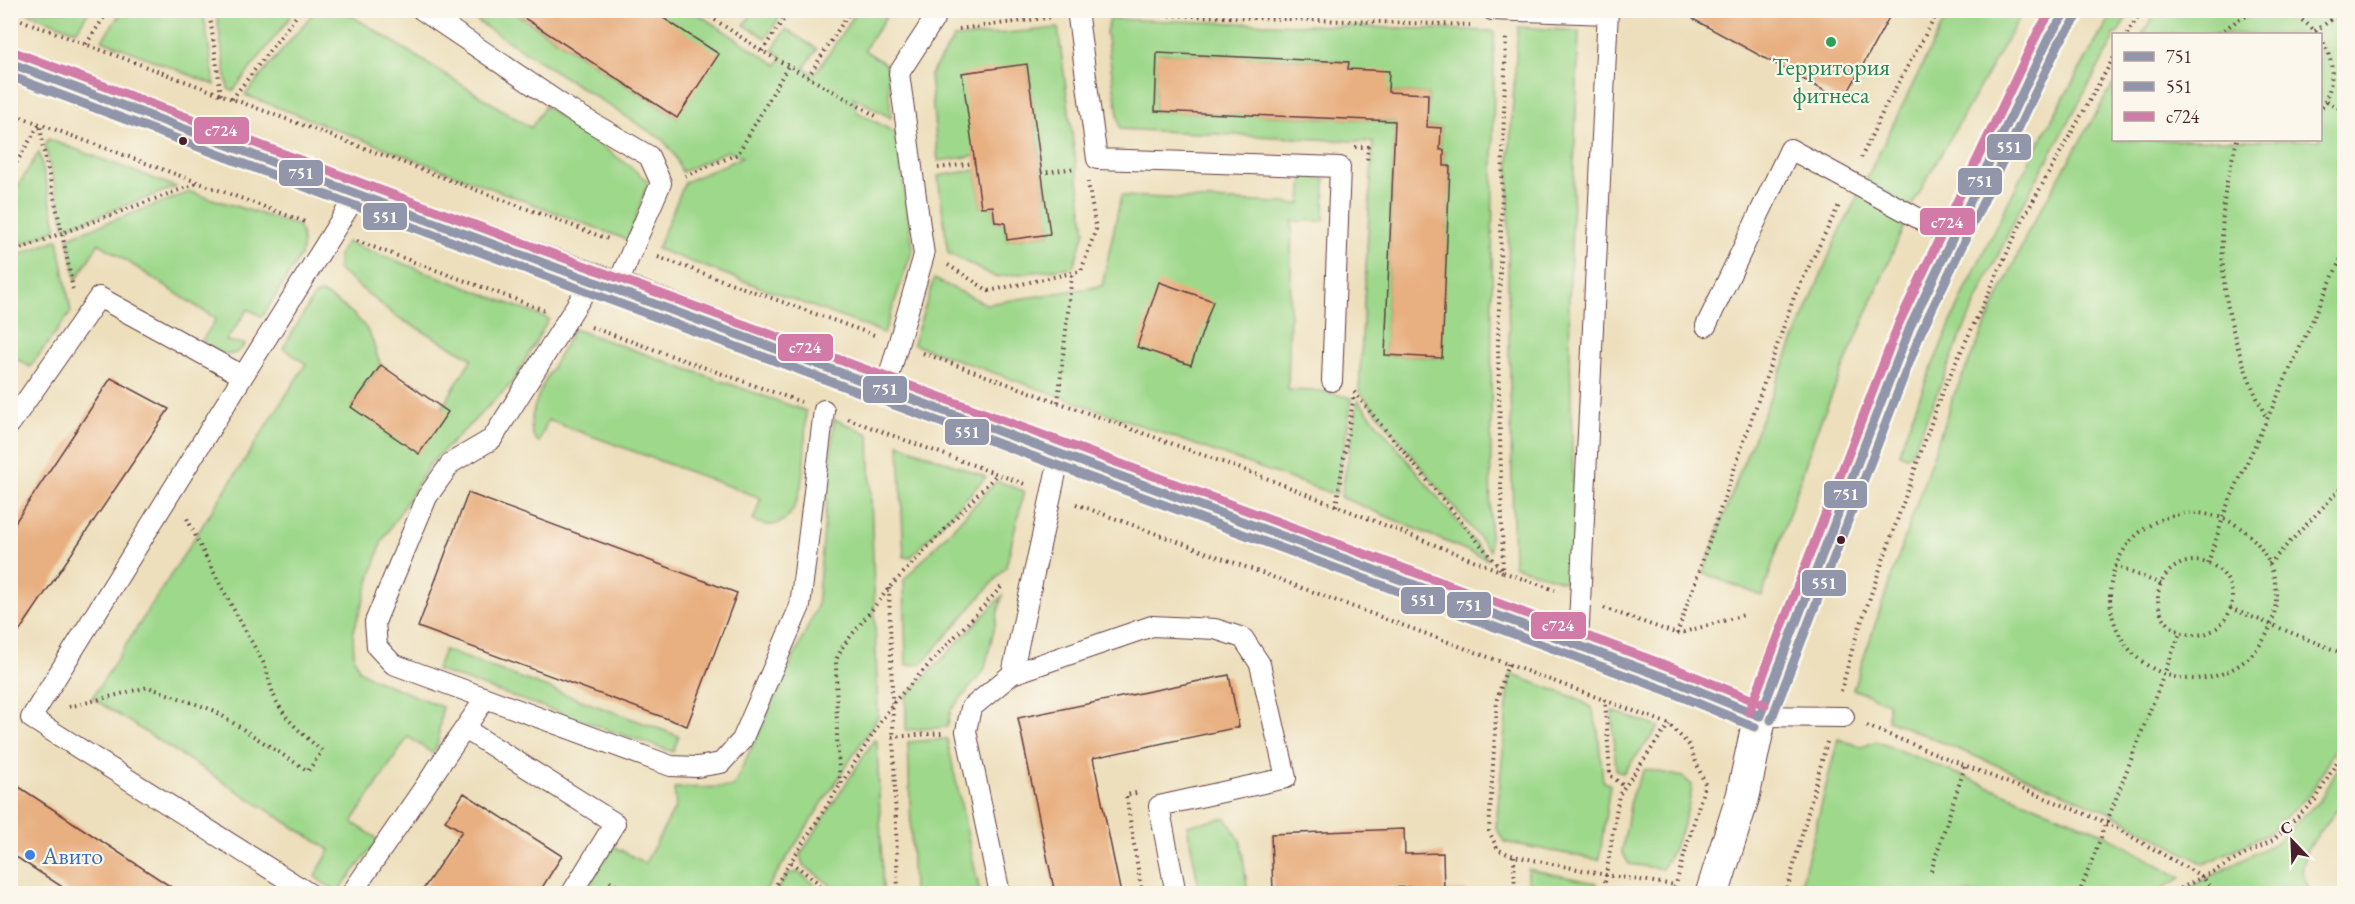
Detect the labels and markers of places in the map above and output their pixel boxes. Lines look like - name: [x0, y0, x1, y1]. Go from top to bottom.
- marker: Территория фитнеса: [1824, 35, 1838, 49]
- place label: Территория фитнеса: [1772, 51, 1890, 110]
- unlabelled marker: [177, 135, 189, 147]
- unlabelled marker: [1835, 534, 1847, 546]
- place label: Авито: [41, 840, 103, 871]
- marker: Авито: [23, 848, 37, 862]

